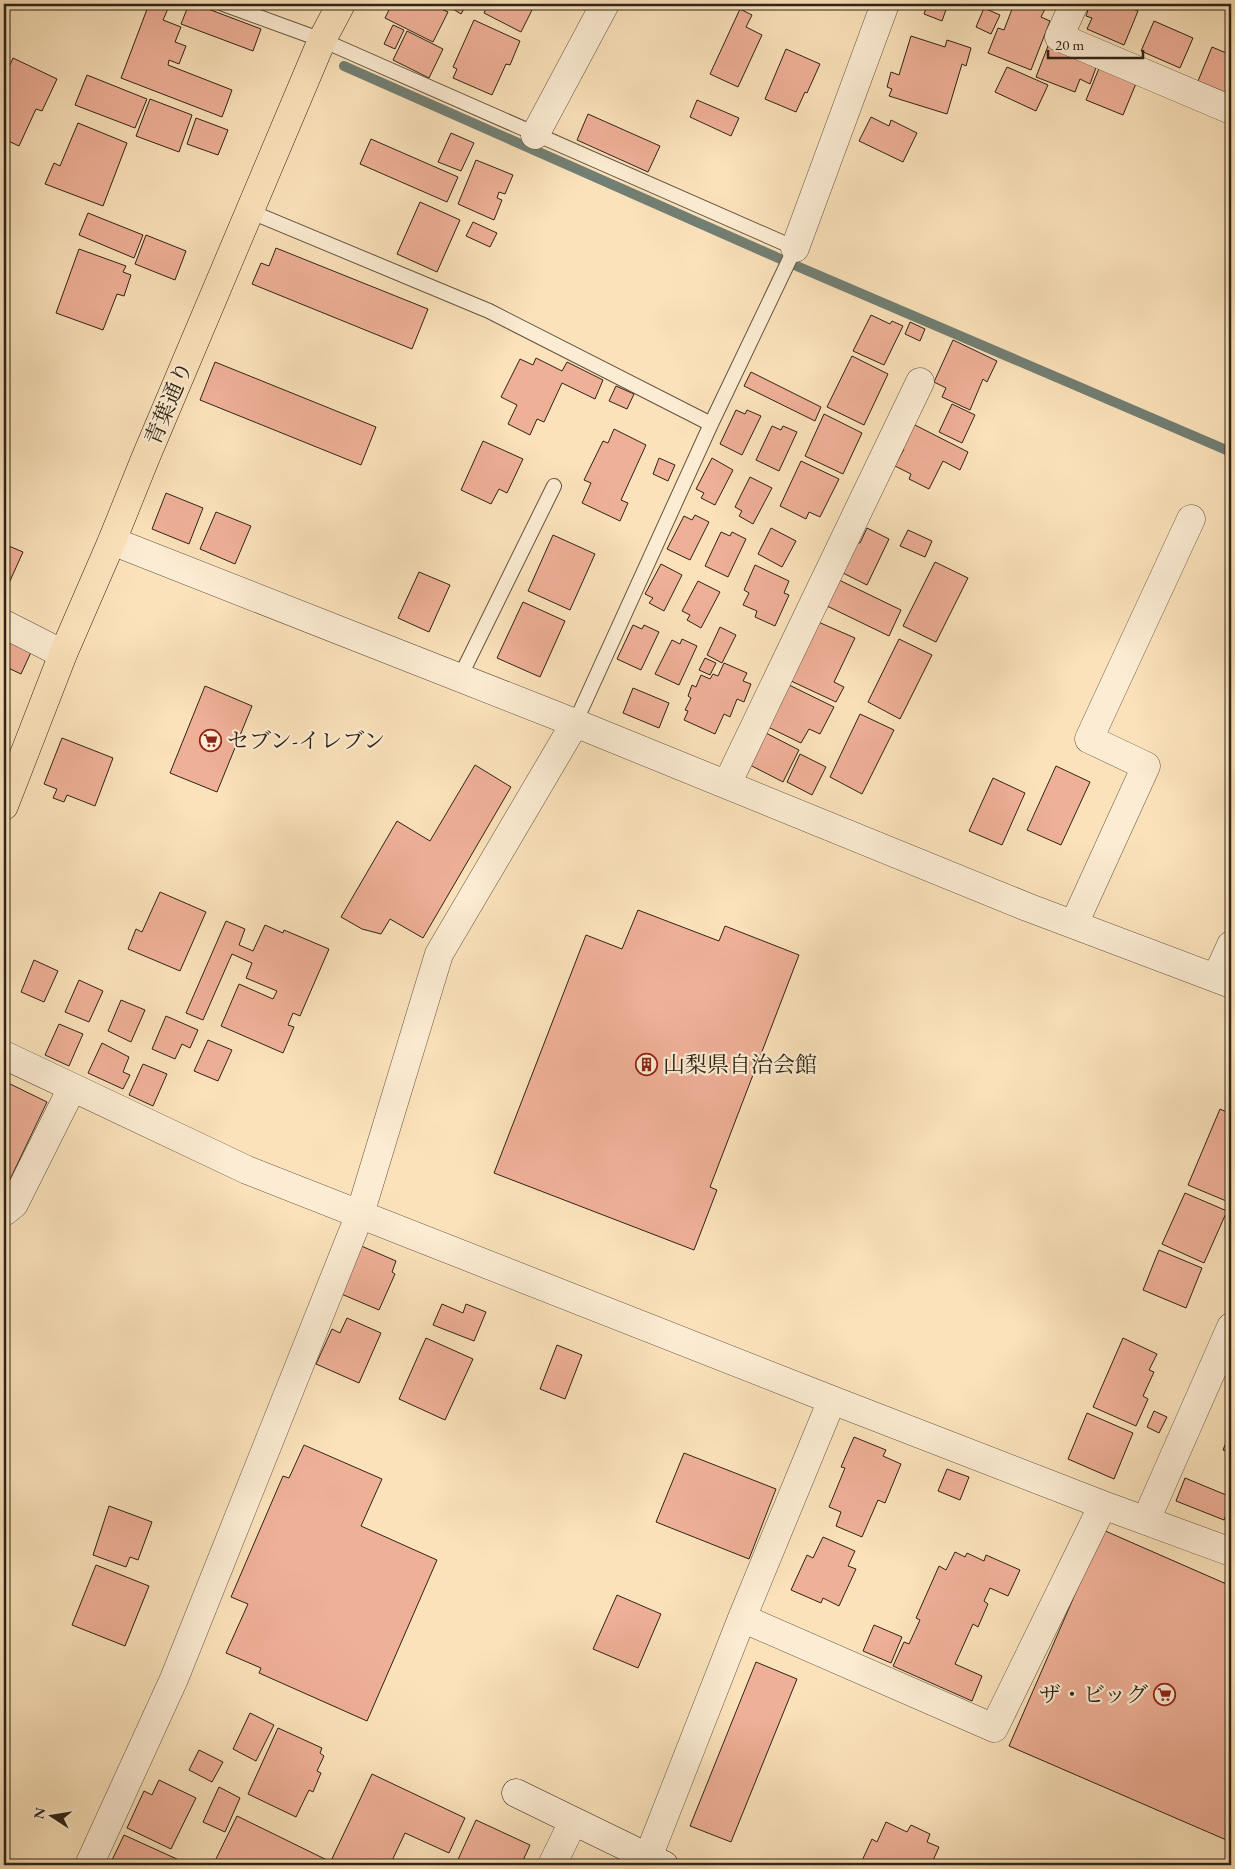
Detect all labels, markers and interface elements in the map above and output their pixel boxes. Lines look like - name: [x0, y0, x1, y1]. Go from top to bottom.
- scale bar: [1048, 28, 1142, 60]
- text: 20 m: [1055, 35, 1084, 54]
- street label: 青葉通り: [138, 357, 199, 449]
- place label: セブン-イレブン: [227, 726, 385, 755]
- supermarket icon: セブン-イレブン: [199, 728, 223, 752]
- place label: 山梨県自治会館: [663, 1050, 817, 1079]
- building icon: 山梨県自治会館: [635, 1052, 659, 1076]
- place label: ザ・ビッグ: [1039, 1680, 1148, 1709]
- supermarket icon: ザ・ビッグ: [1152, 1682, 1176, 1706]
- north arrow: [28, 1792, 78, 1842]
- text: N: [29, 1805, 49, 1821]

